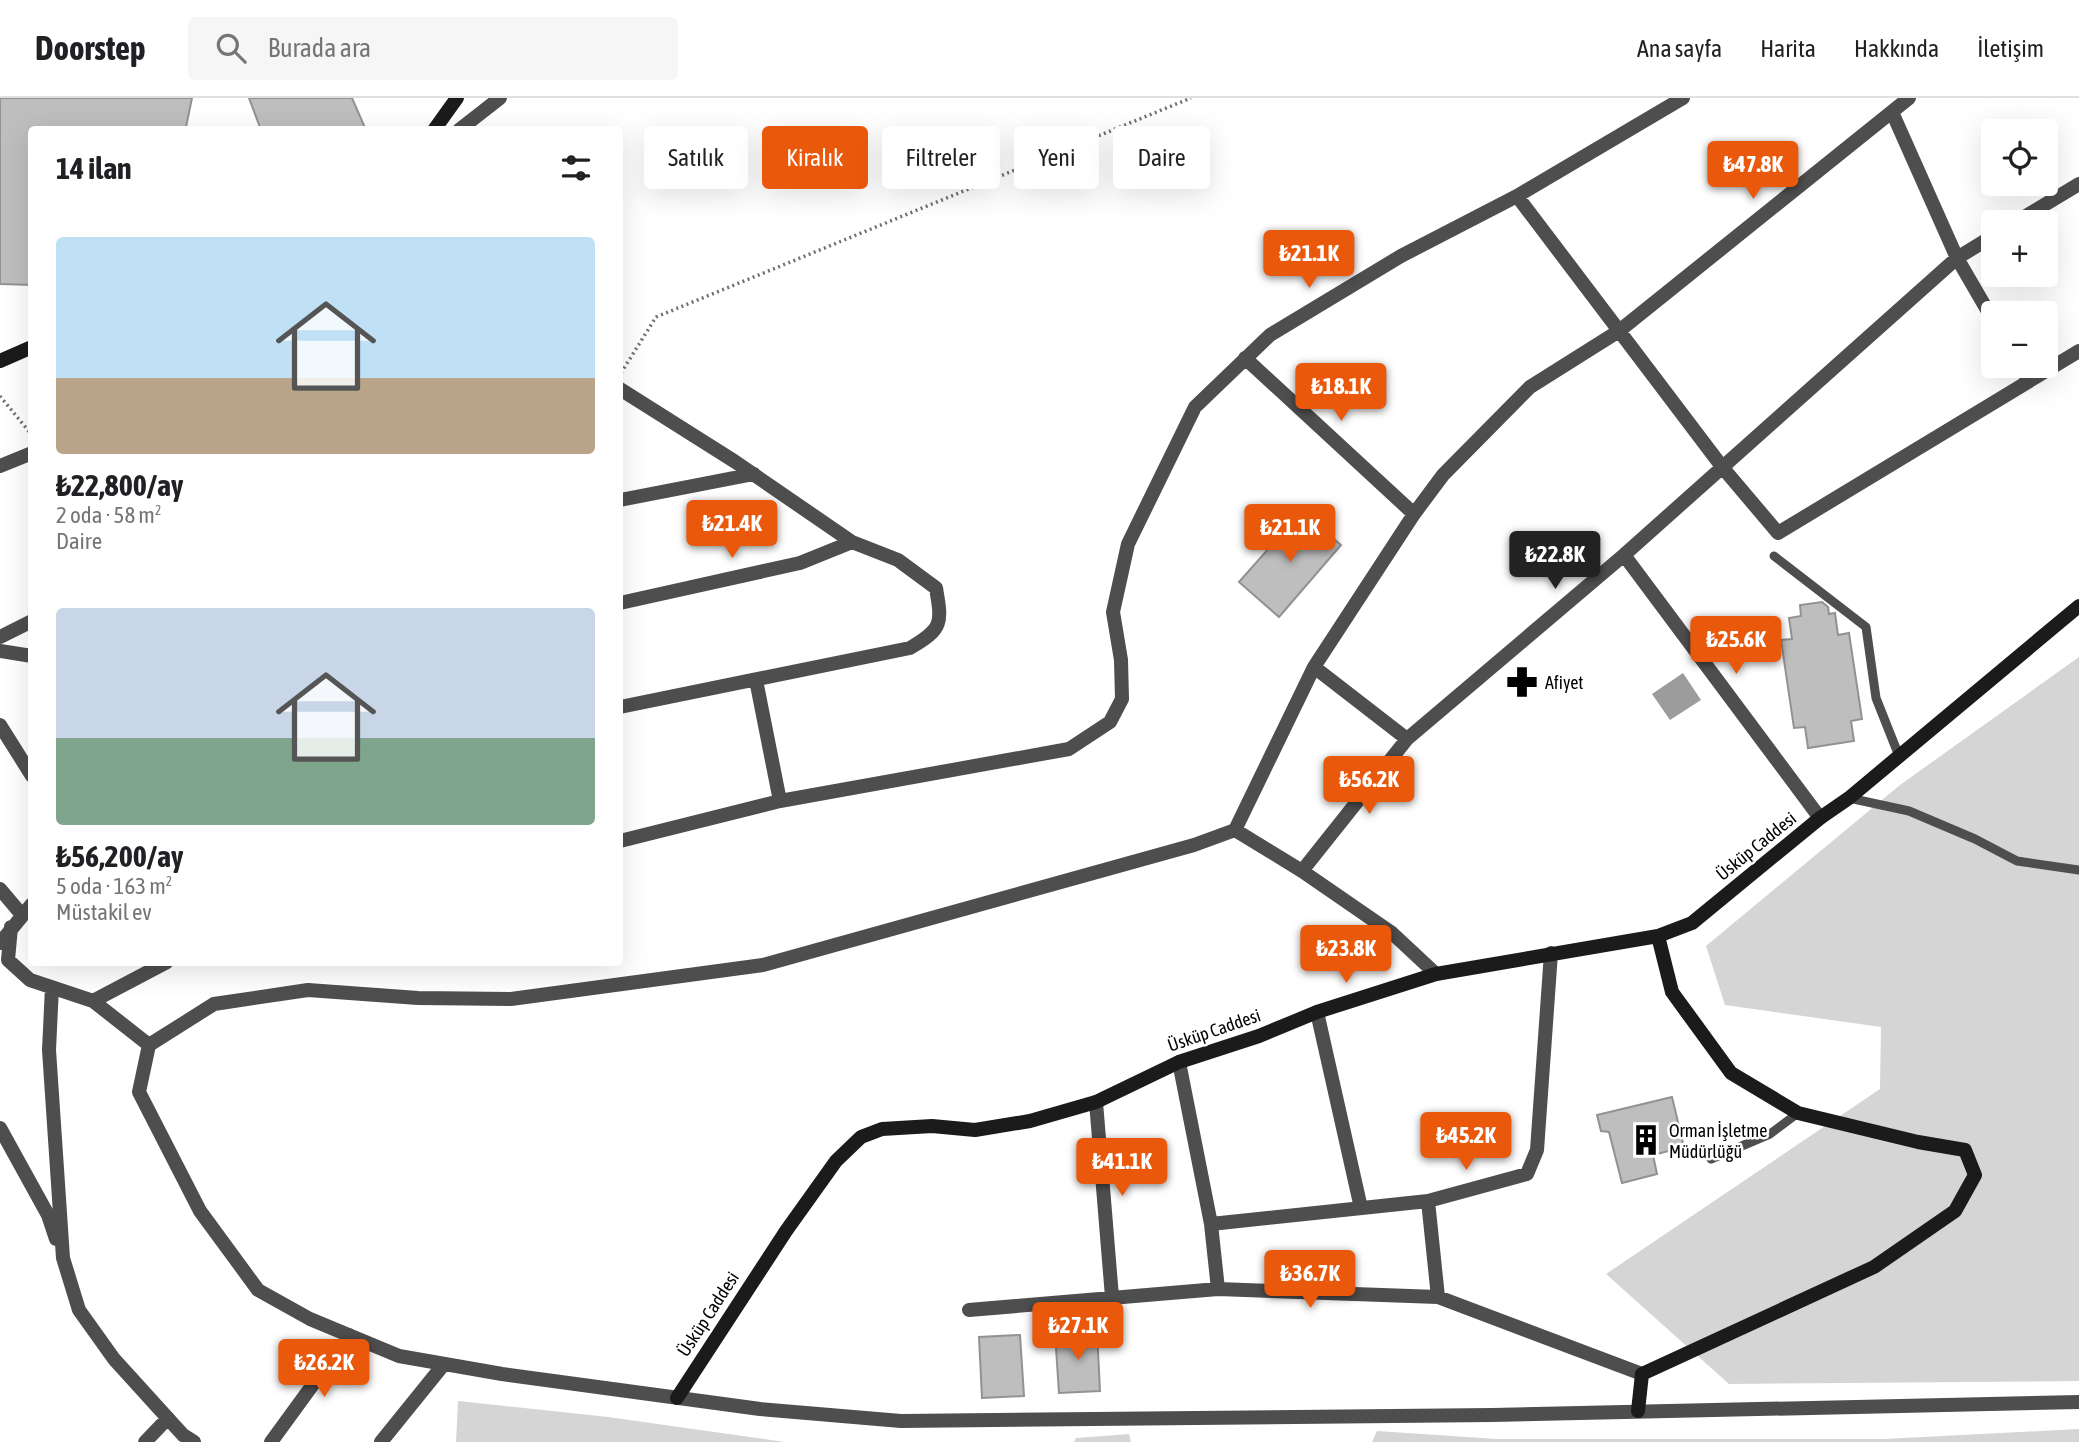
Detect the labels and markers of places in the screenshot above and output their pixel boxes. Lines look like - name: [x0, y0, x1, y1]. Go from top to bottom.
- pin: ₺47.8K: [1696, 141, 1810, 201]
- pin: ₺21.1K: [1252, 230, 1366, 290]
- pin: ₺18.1K: [1284, 364, 1398, 423]
- pin: ₺21.4K: [675, 500, 789, 560]
- pin: ₺21.1K: [1233, 504, 1347, 564]
- pin: ₺22.8K: [1498, 532, 1612, 591]
- pin: ₺25.6K: [1679, 616, 1793, 676]
- pharmacy icon: Afiyet: [1505, 665, 1539, 699]
- place label: Afiyet: [1545, 672, 1584, 693]
- pin: ₺56.2K: [1312, 756, 1426, 816]
- pin: ₺23.8K: [1289, 926, 1403, 985]
- pin: ₺45.2K: [1409, 1112, 1523, 1172]
- place label: Orman İşletme Müdürlüğü: [1669, 1120, 1767, 1162]
- building icon: Orman İşletme Müdürlüğü: [1629, 1123, 1663, 1157]
- pin: ₺41.1K: [1065, 1138, 1179, 1198]
- pin: ₺36.7K: [1253, 1250, 1367, 1310]
- pin: ₺27.1K: [1021, 1302, 1135, 1362]
- pin: ₺26.2K: [267, 1340, 381, 1399]

